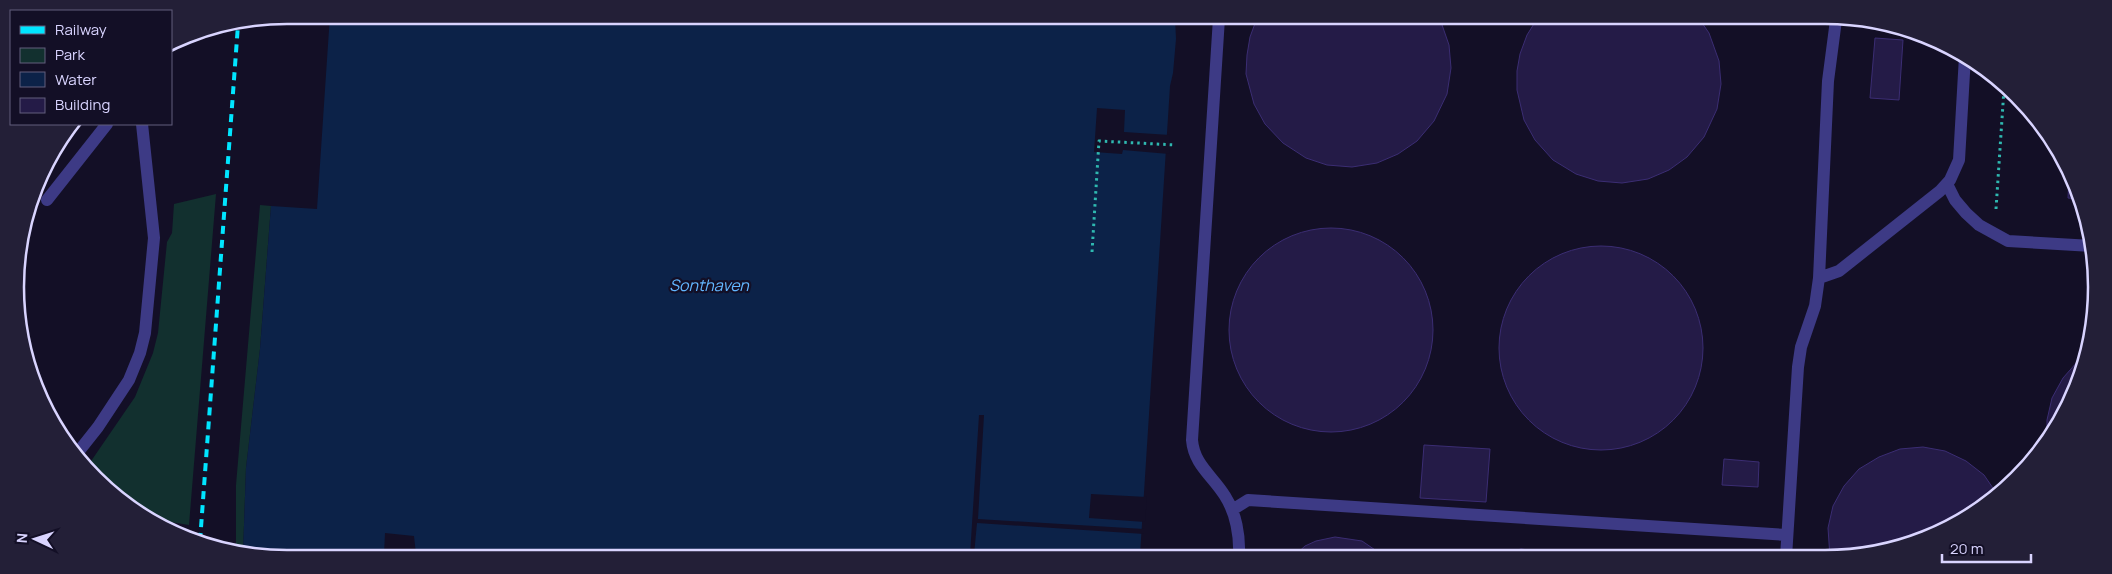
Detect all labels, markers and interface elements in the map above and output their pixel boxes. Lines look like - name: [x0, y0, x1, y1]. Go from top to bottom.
- legend: [10, 10, 172, 125]
- text: Railway: [55, 19, 107, 40]
- text: Park: [55, 44, 85, 65]
- text: Water: [55, 69, 97, 90]
- text: Building: [55, 94, 110, 115]
- water label: Sonthaven: [669, 274, 749, 296]
- north arrow: [10, 514, 60, 564]
- text: N: [12, 532, 31, 544]
- scale bar: [1942, 532, 2031, 564]
- text: 20 m: [1950, 538, 1983, 559]

